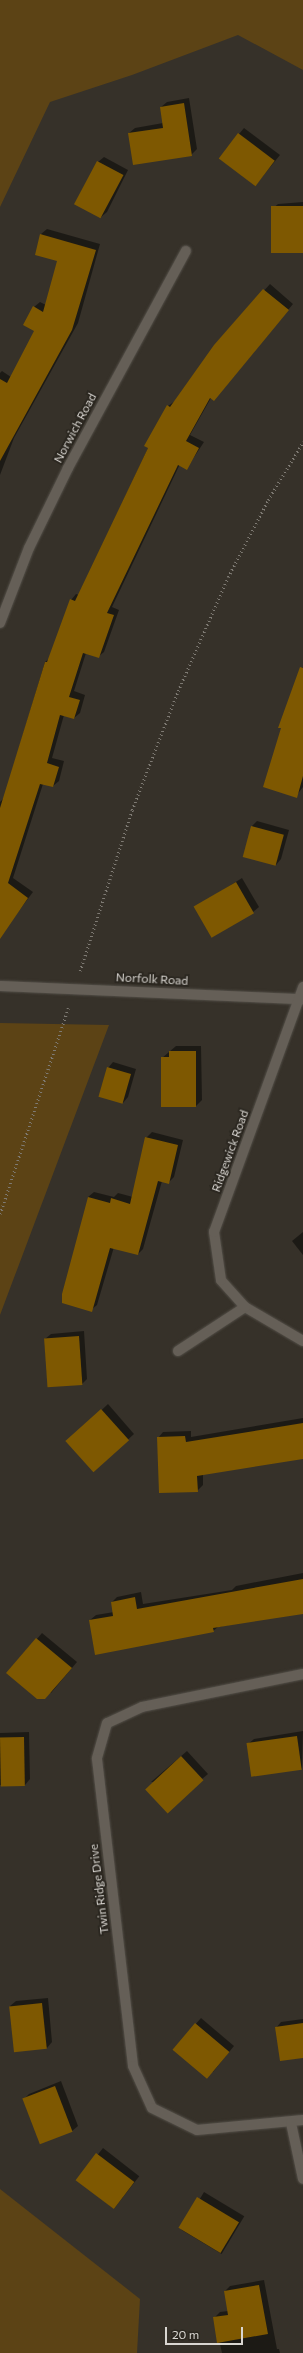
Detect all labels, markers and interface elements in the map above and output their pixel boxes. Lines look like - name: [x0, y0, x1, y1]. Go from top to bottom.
- street label: Norwich Road: [51, 391, 99, 465]
- street label: Norfolk Road: [115, 970, 189, 988]
- street label: Ridgewick Road: [209, 1108, 251, 1194]
- street label: Twin Ridge Drive: [86, 1843, 112, 1935]
- scale bar: [167, 2319, 245, 2345]
- text: 20 m: [172, 2327, 199, 2341]

